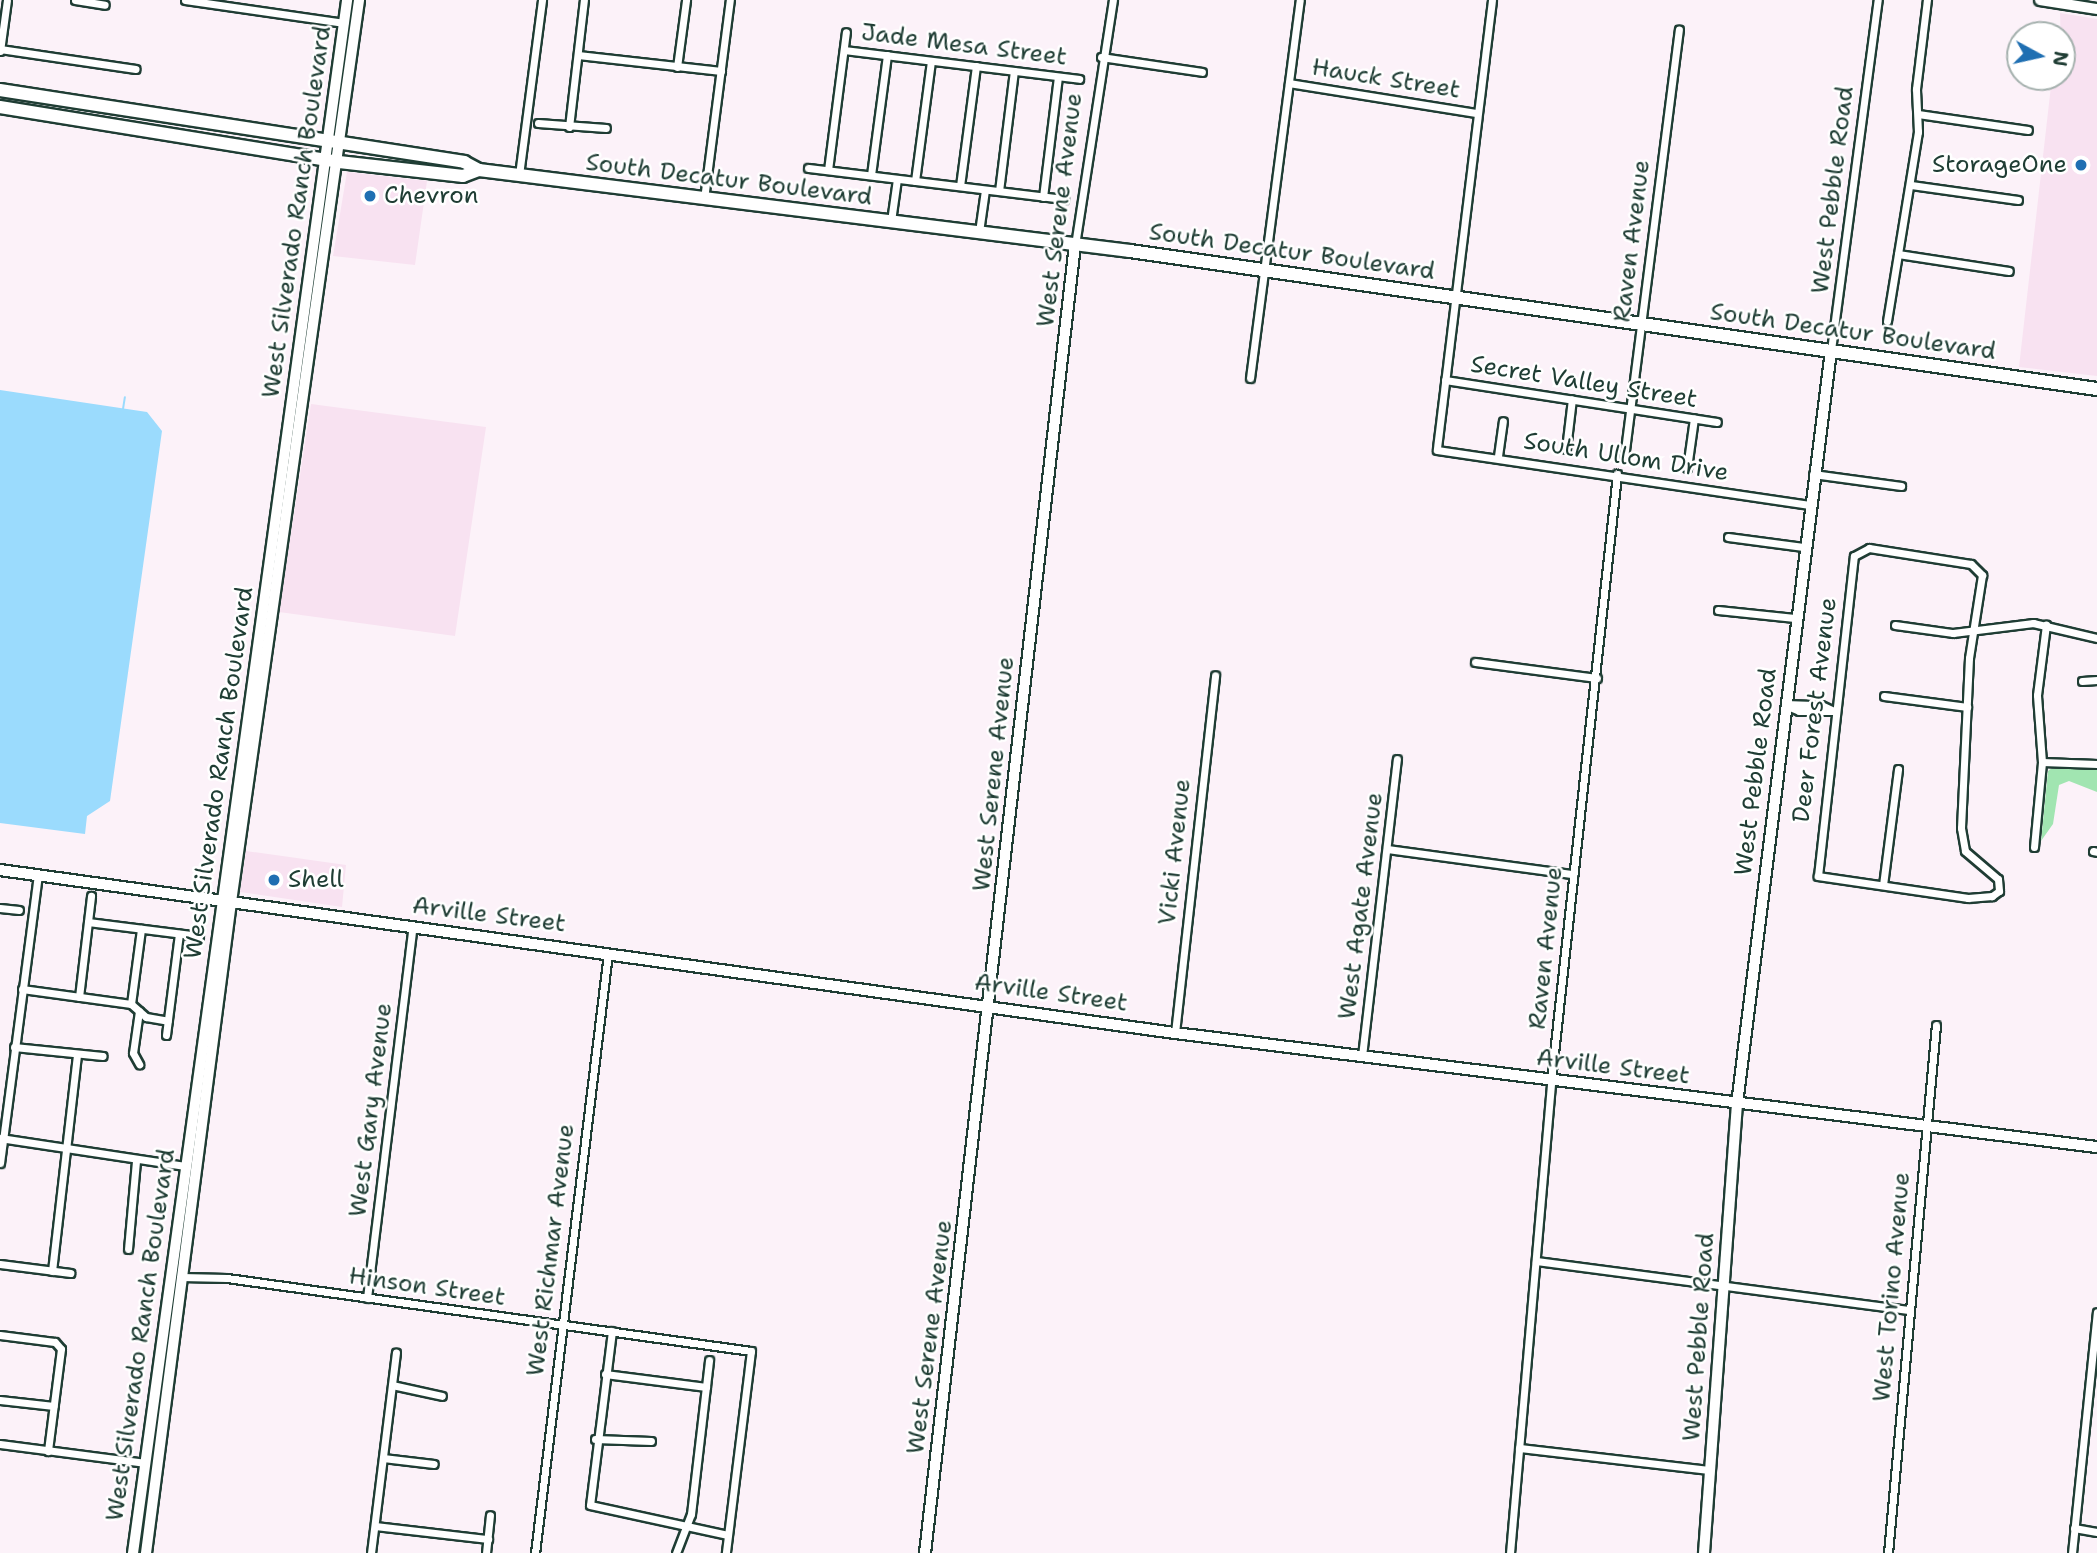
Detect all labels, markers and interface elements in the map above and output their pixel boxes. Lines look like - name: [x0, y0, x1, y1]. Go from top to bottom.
- street label: Jade Mesa Street: [860, 18, 1068, 72]
- north arrow: [2006, 21, 2076, 91]
- street label: West Silverado Ranch Boulevard: [257, 24, 337, 400]
- text: N: [2047, 50, 2074, 68]
- street label: Hauck Street: [1310, 53, 1462, 105]
- street label: West Pebble Road: [1806, 85, 1860, 295]
- street label: West Serene Avenue: [1031, 91, 1089, 329]
- street label: South Decatur Boulevard: [584, 148, 874, 212]
- place label: StorageOne: [1932, 151, 2067, 179]
- marker: StorageOne: [2073, 157, 2089, 173]
- street label: Raven Avenue: [1608, 158, 1656, 324]
- place label: Chevron: [384, 182, 478, 210]
- marker: Chevron: [362, 188, 378, 204]
- street label: South Decatur Boulevard: [1147, 218, 1437, 286]
- street label: South Decatur Boulevard: [1708, 298, 1998, 366]
- street label: Secret Valley Street: [1469, 350, 1699, 414]
- street label: South Ullom Drive: [1522, 427, 1730, 487]
- street label: West Silverado Ranch Boulevard: [179, 585, 259, 961]
- street label: Deer Forest Avenue: [1787, 596, 1843, 824]
- street label: West Serene Avenue: [967, 655, 1021, 893]
- street label: West Pebble Road: [1729, 667, 1783, 877]
- street label: Vicki Avenue: [1153, 777, 1197, 927]
- street label: West Agate Avenue: [1333, 791, 1389, 1021]
- street label: Raven Avenue: [1523, 865, 1569, 1031]
- place label: Shell: [288, 866, 344, 894]
- marker: Shell: [266, 872, 282, 888]
- street label: Arville Street: [411, 891, 567, 939]
- street label: Arville Street: [973, 968, 1129, 1018]
- street label: West Gary Avenue: [344, 1001, 398, 1219]
- street label: Arville Street: [1535, 1043, 1691, 1091]
- street label: West Richmar Avenue: [521, 1122, 581, 1378]
- street label: West Silverado Ranch Boulevard: [101, 1147, 181, 1523]
- street label: West Torino Avenue: [1868, 1171, 1916, 1403]
- street label: West Serene Avenue: [901, 1218, 959, 1456]
- street label: West Pebble Road: [1677, 1232, 1721, 1442]
- street label: Hinson Street: [347, 1262, 507, 1312]

